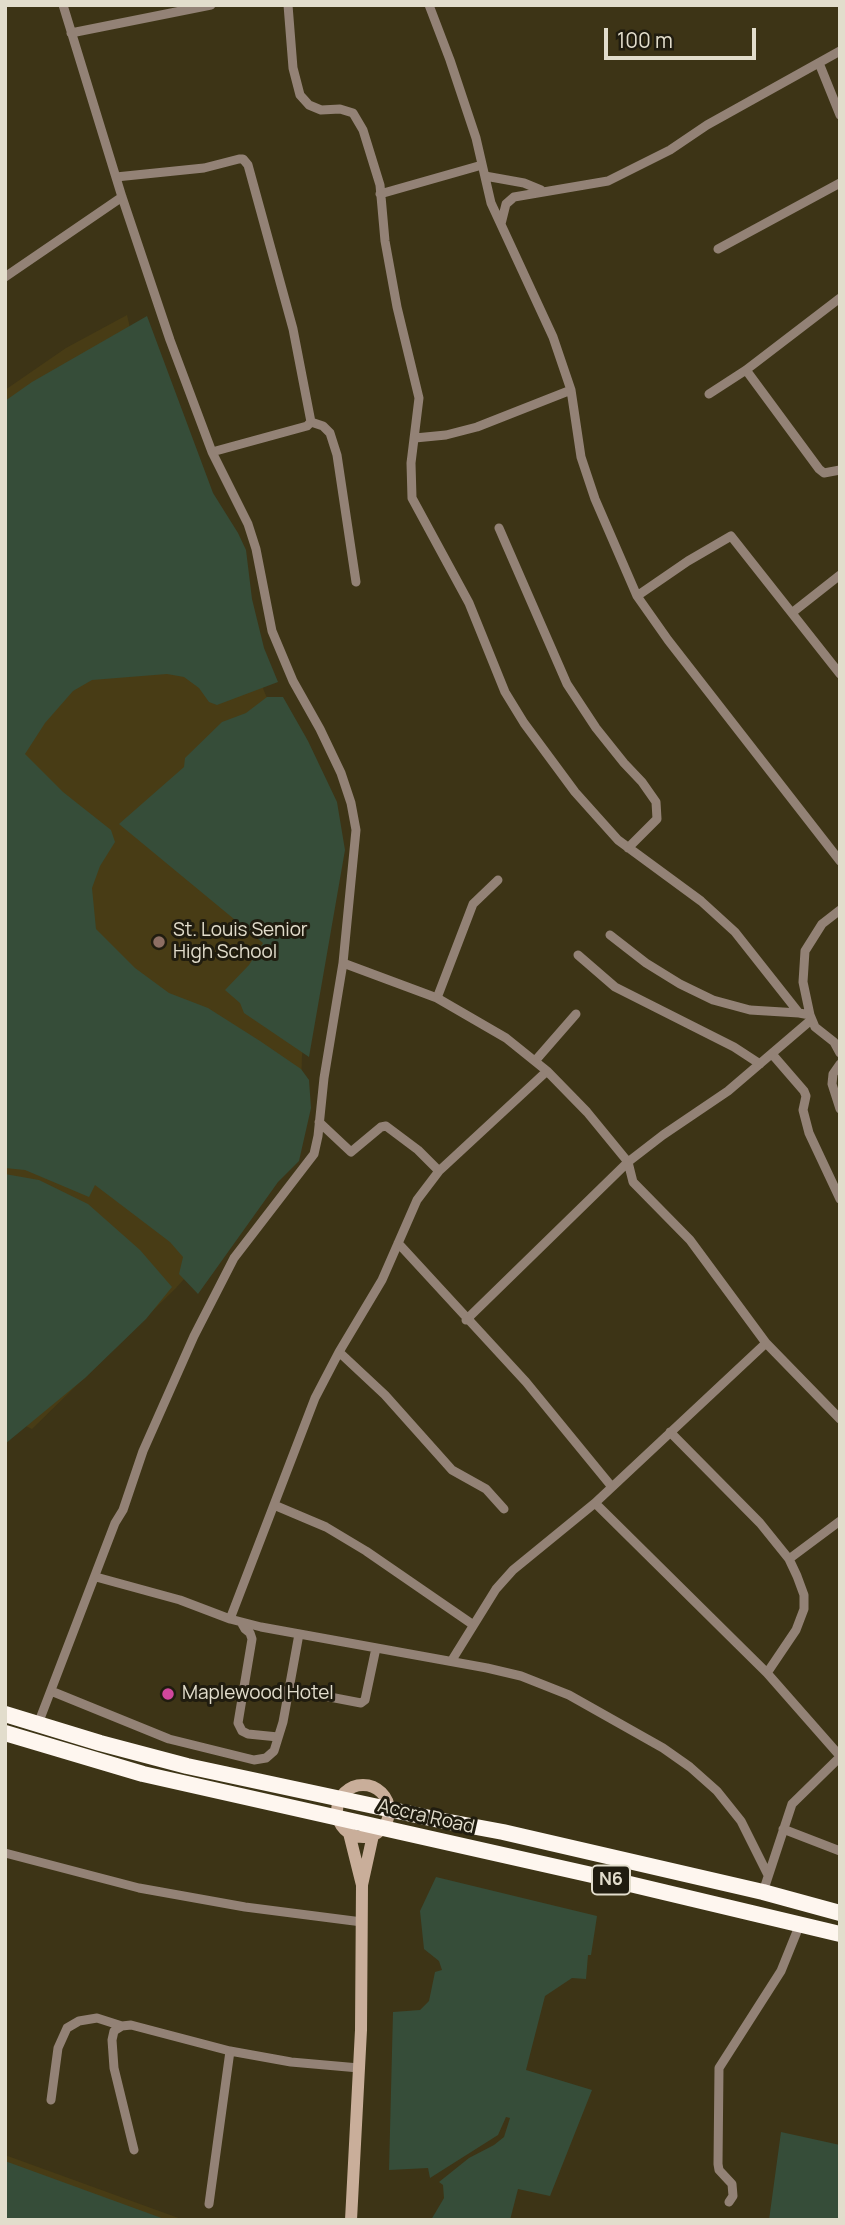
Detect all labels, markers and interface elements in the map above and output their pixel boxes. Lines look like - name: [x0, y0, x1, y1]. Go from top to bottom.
- scale bar: [607, 14, 759, 58]
- text: 100 m: [617, 26, 673, 54]
- place label: St. Louis Senior High School: [173, 920, 308, 964]
- marker: St. Louis Senior High School: [151, 934, 167, 950]
- place label: Maplewood Hotel: [182, 1683, 334, 1705]
- marker: Maplewood Hotel: [160, 1686, 176, 1702]
- street label: Accra Road: [375, 1795, 477, 1839]
- road number: N6: [592, 1866, 630, 1894]

